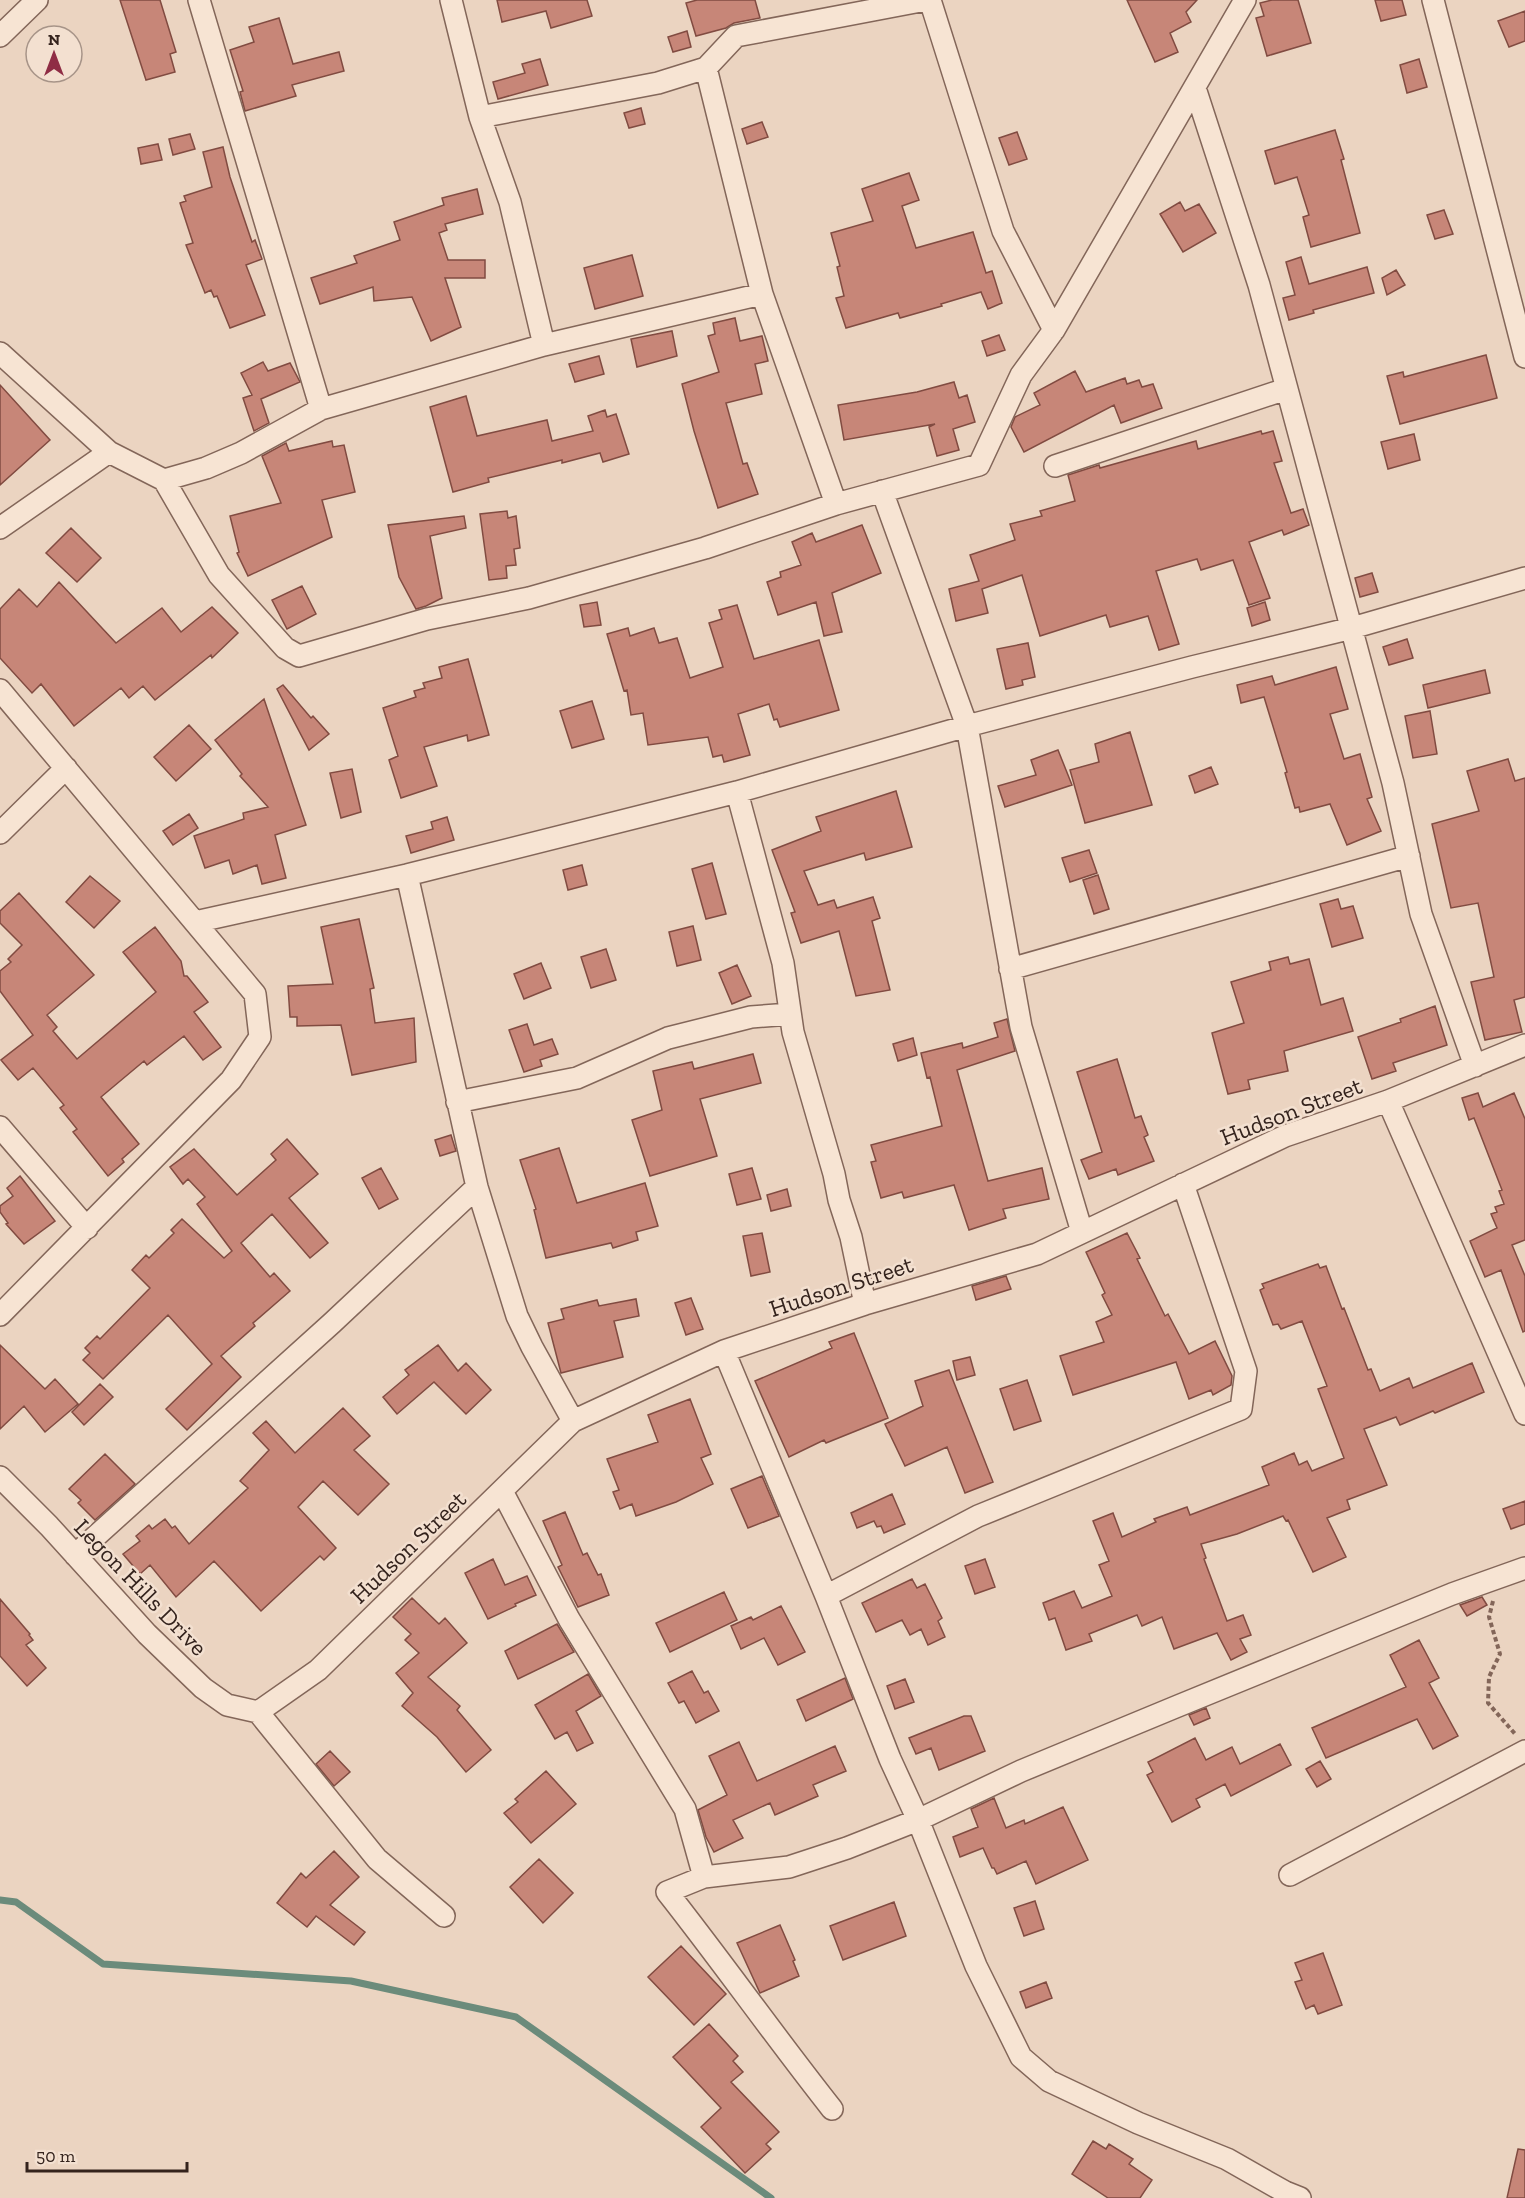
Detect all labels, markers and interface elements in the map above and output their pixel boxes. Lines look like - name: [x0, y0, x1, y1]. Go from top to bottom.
- north arrow: [24, 24, 84, 84]
- text: N: [48, 30, 60, 49]
- street label: Hudson Street: [1216, 1071, 1366, 1151]
- street label: Hudson Street: [765, 1249, 917, 1323]
- street label: Hudson Street: [344, 1485, 472, 1609]
- street label: Legon Hills Drive: [68, 1513, 214, 1661]
- scale bar: [27, 2135, 188, 2173]
- text: 50 m: [36, 2145, 76, 2167]

